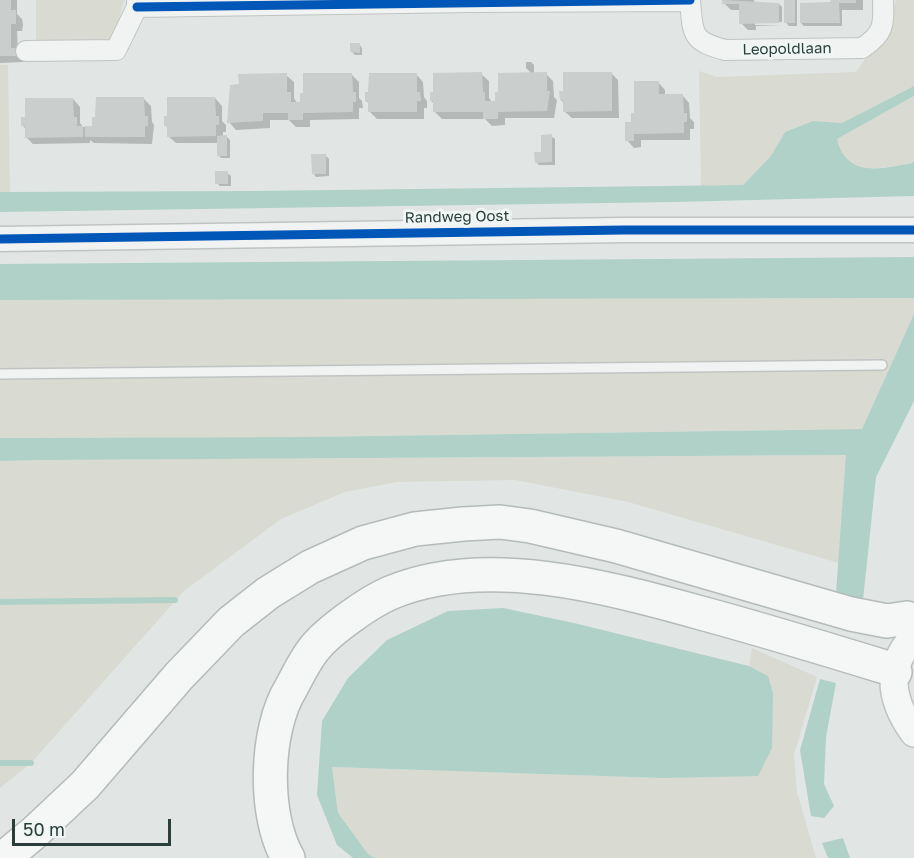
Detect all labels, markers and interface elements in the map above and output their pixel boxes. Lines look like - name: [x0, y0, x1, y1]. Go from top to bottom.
- street label: Leopoldlaan: [742, 39, 832, 59]
- street label: Randweg Oost: [405, 207, 509, 227]
- scale bar: [15, 807, 174, 845]
- text: 50 m: [23, 818, 65, 840]

